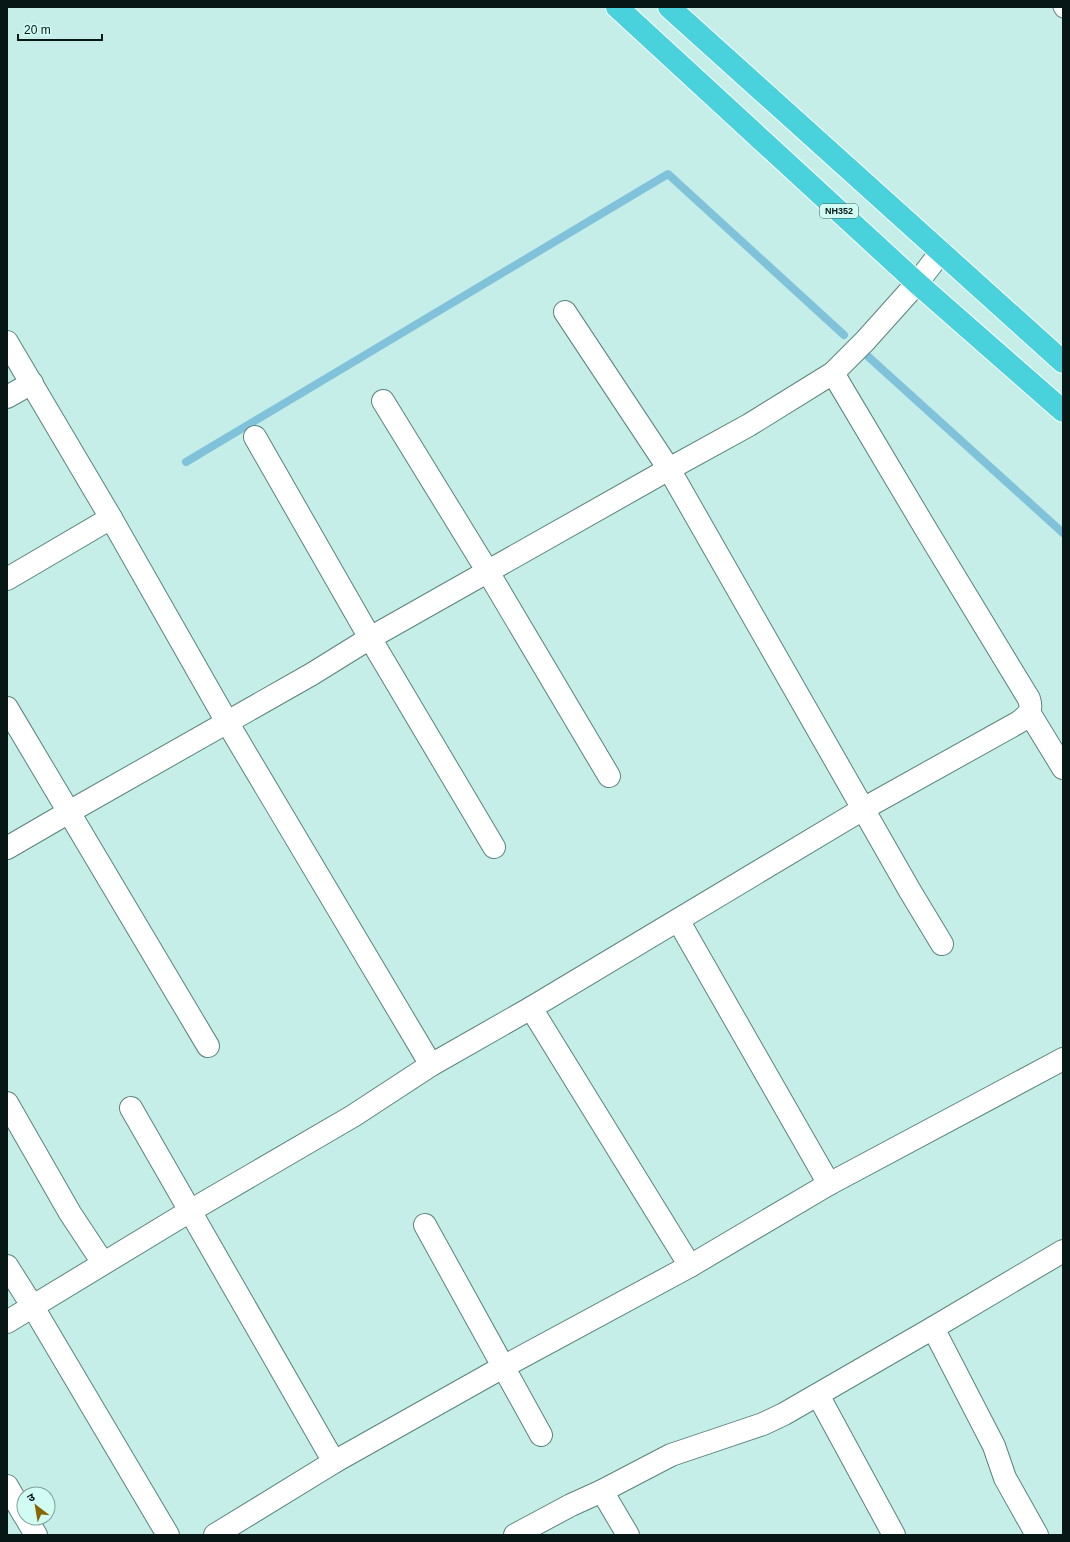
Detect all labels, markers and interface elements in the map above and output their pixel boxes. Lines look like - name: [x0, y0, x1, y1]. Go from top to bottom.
- scale bar: [18, 16, 102, 42]
- text: 20 m: [24, 23, 51, 37]
- road number: NH352: [820, 204, 858, 218]
- north arrow: [16, 1486, 56, 1526]
- text: उ: [25, 1490, 37, 1504]

